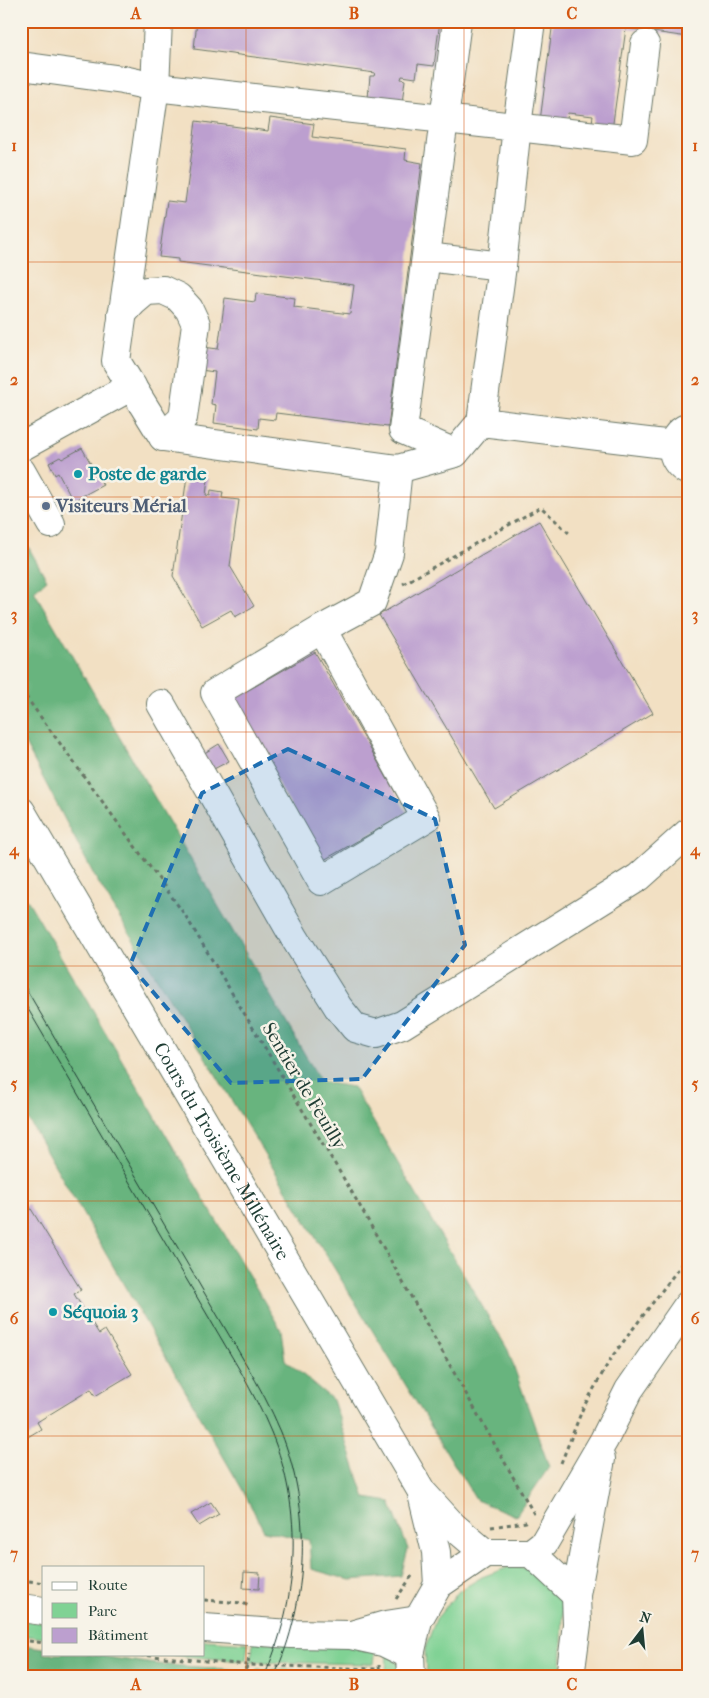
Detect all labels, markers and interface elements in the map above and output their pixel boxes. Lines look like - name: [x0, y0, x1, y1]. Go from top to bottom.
- text: A: [130, 4, 142, 23]
- text: B: [349, 4, 359, 23]
- text: C: [567, 4, 578, 23]
- text: 1: [11, 136, 17, 155]
- text: 1: [692, 136, 698, 155]
- text: 2: [10, 370, 18, 389]
- text: 2: [691, 370, 699, 389]
- place label: Poste de garde: [88, 463, 207, 485]
- marker: Poste de garde: [72, 468, 84, 480]
- place label: Visiteurs Mérial: [55, 495, 188, 517]
- marker: Visiteurs Mérial: [40, 500, 52, 512]
- text: 3: [11, 605, 17, 625]
- text: 3: [692, 605, 698, 625]
- text: 4: [8, 840, 20, 860]
- text: 4: [689, 840, 701, 860]
- street label: Sentier de Feuilly: [258, 1019, 351, 1154]
- street label: Cours du Troisième Millénaire: [149, 1039, 294, 1264]
- text: 5: [11, 1074, 18, 1093]
- text: 5: [692, 1074, 699, 1093]
- place label: Séquoia 3: [63, 1301, 139, 1323]
- marker: Séquoia 3: [47, 1306, 59, 1318]
- text: 6: [10, 1309, 19, 1328]
- text: 6: [691, 1309, 700, 1328]
- text: 7: [9, 1544, 18, 1563]
- text: 7: [690, 1544, 699, 1563]
- legend: [42, 1566, 205, 1656]
- text: Route: [88, 1576, 128, 1594]
- text: Parc: [88, 1602, 117, 1620]
- north arrow: [616, 1606, 666, 1656]
- text: N: [638, 1608, 653, 1628]
- text: Bâtiment: [88, 1626, 149, 1644]
- text: A: [130, 1675, 142, 1694]
- text: B: [349, 1675, 359, 1694]
- text: C: [567, 1675, 578, 1694]

